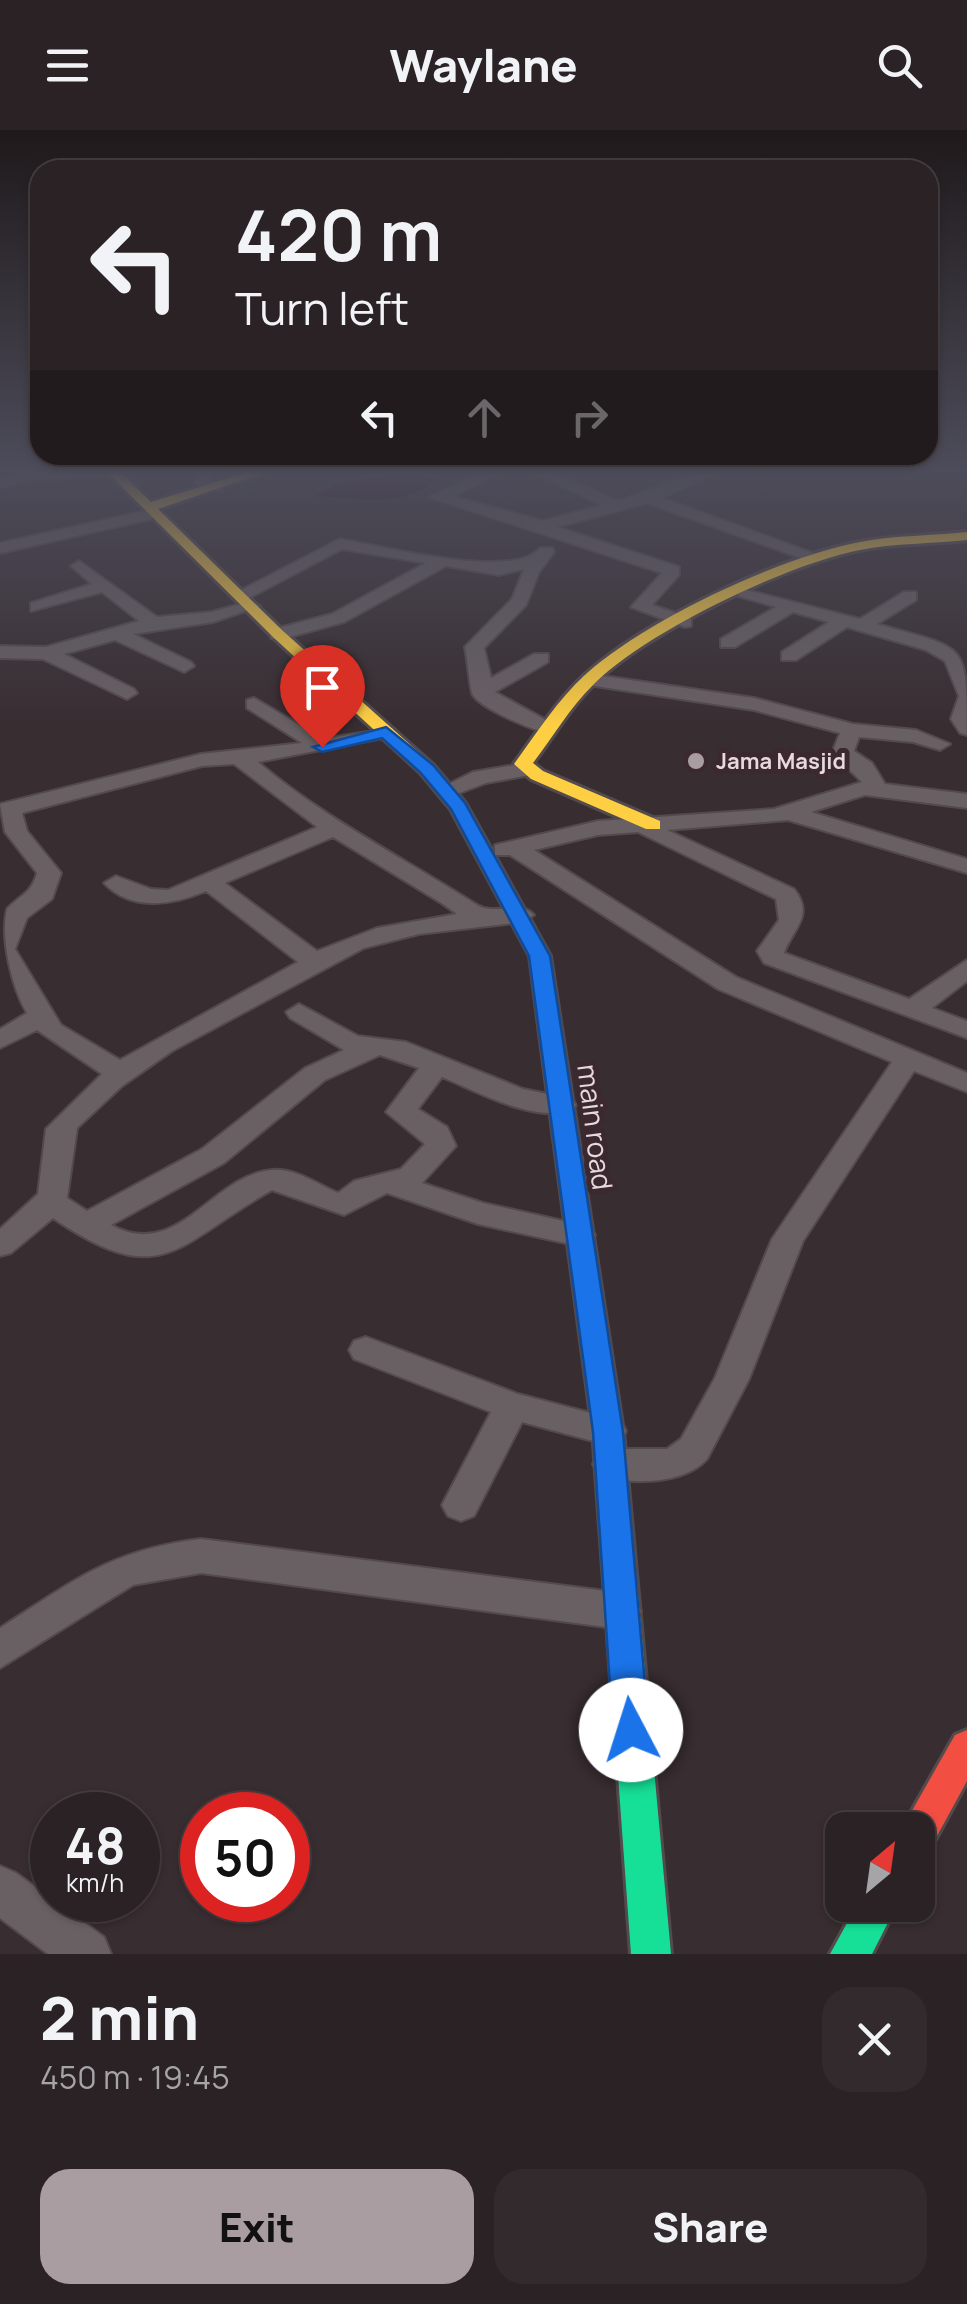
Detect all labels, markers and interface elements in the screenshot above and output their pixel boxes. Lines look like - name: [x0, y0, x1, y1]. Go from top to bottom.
- text: Waylane: [389, 34, 578, 96]
- icon: menu: [40, 38, 95, 93]
- icon: search: [872, 38, 927, 93]
- text: 420 m: [235, 186, 442, 282]
- icon: left: [70, 200, 200, 330]
- text: Turn left: [235, 277, 409, 339]
- icon: left: [352, 390, 407, 445]
- icon: ahead: [457, 390, 512, 445]
- icon: right: [562, 390, 617, 445]
- pin: [280, 645, 365, 748]
- icon: arrive: [295, 660, 350, 715]
- place label: Jama Masjid: [716, 746, 846, 776]
- marker: Jama Masjid: [685, 750, 707, 772]
- street label: main road: [569, 1062, 623, 1192]
- position arrow: [579, 1678, 683, 1782]
- speed limit sign: 50: [180, 1792, 310, 1922]
- text: 48: [64, 1811, 126, 1879]
- north arrow: [825, 1812, 935, 1922]
- map controls: [825, 1812, 935, 1922]
- text: km/h: [66, 1865, 124, 1900]
- text: 2 min: [40, 1976, 199, 2058]
- button: close: [822, 1987, 927, 2092]
- text: 450 m · 19:45: [40, 2055, 230, 2099]
- button: Exit: [40, 2169, 474, 2284]
- button: Share: [494, 2169, 927, 2284]

